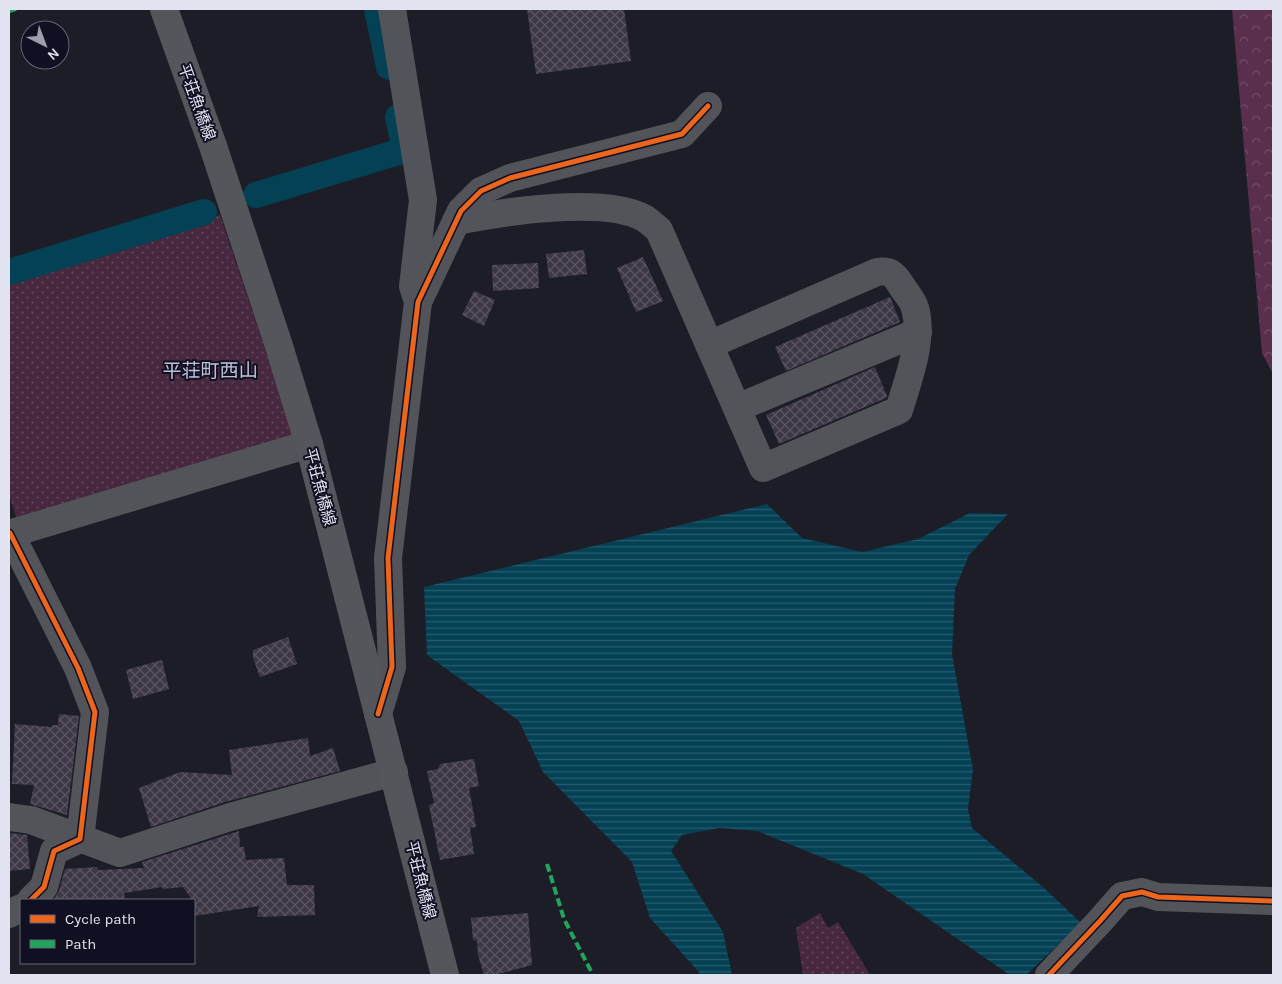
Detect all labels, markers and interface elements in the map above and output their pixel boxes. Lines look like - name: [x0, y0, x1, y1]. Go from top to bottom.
- north arrow: [20, 20, 70, 70]
- text: N: [44, 45, 63, 64]
- street label: 平荘魚橋線: [174, 61, 220, 143]
- district label: 平荘町西山: [162, 360, 258, 382]
- street label: 平荘魚橋線: [300, 446, 340, 528]
- street label: 平荘魚橋線: [402, 839, 440, 921]
- legend: [20, 899, 195, 964]
- text: Cycle path: [65, 910, 136, 928]
- text: Path: [65, 935, 96, 953]

